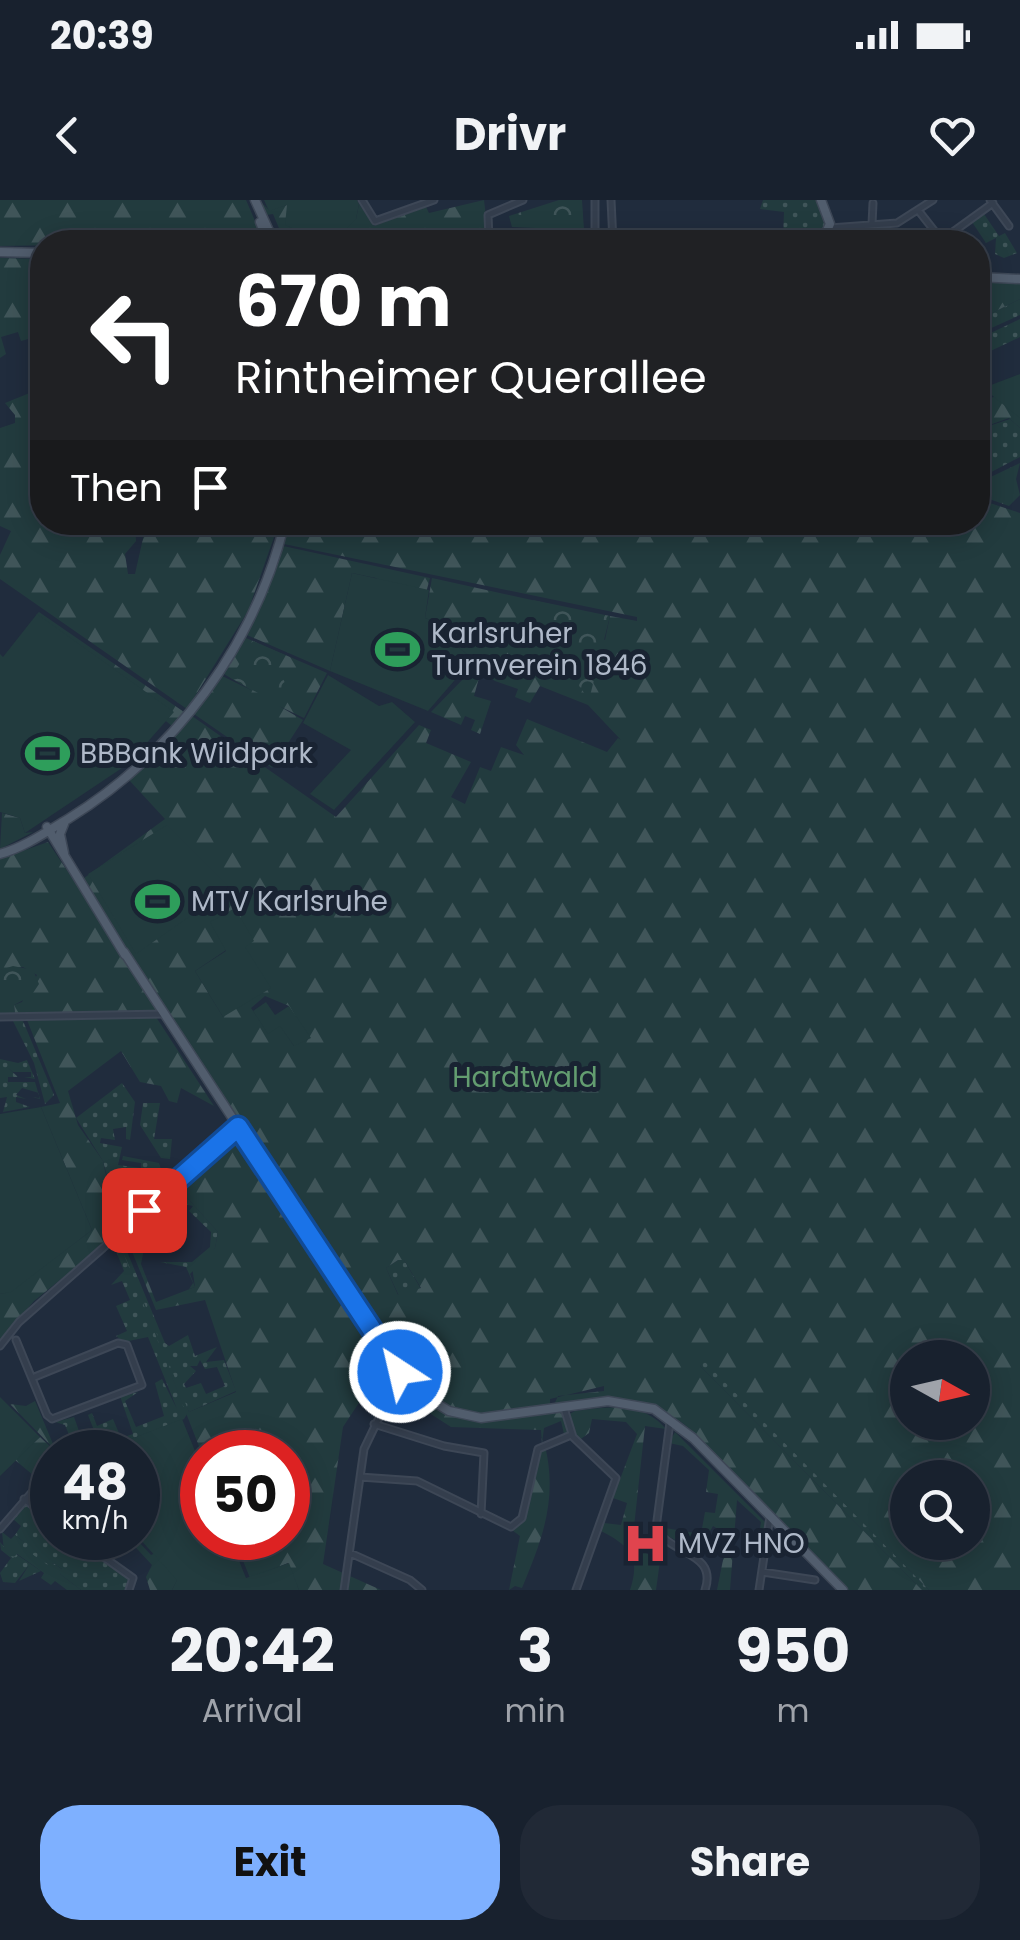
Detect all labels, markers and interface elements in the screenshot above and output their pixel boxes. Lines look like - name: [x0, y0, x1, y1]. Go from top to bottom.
- text: 20:39: [50, 9, 154, 62]
- text: Drivr: [454, 103, 566, 166]
- icon: back: [40, 108, 95, 163]
- icon: heart: [925, 108, 980, 163]
- text: 670 m: [235, 252, 452, 351]
- icon: left: [70, 270, 200, 400]
- text: Rintheimer Querallee: [235, 346, 707, 409]
- icon: arrive: [183, 460, 238, 515]
- text: Then: [70, 461, 163, 514]
- place label: Karlsruher Turnverein 1846: [431, 614, 648, 685]
- sports icon: Karlsruher Turnverein 1846: [374, 625, 422, 673]
- sports icon: BBBank Wildpark: [23, 729, 71, 777]
- place label: BBBank Wildpark: [80, 734, 314, 773]
- sports icon: MTV Karlsruhe: [134, 877, 182, 925]
- place label: MTV Karlsruhe: [191, 882, 388, 921]
- park label: Hardtwald: [452, 1058, 598, 1097]
- pin: [102, 1168, 187, 1253]
- icon: arrive: [117, 1183, 172, 1238]
- position arrow: [348, 1320, 452, 1424]
- north arrow: [890, 1340, 990, 1440]
- map controls: [890, 1340, 990, 1560]
- speed limit sign: 50: [180, 1430, 310, 1560]
- text: 48: [62, 1447, 128, 1518]
- button: search: [890, 1460, 990, 1560]
- text: km/h: [62, 1503, 128, 1538]
- hospital icon: MVZ HNO: [621, 1519, 669, 1567]
- place label: MVZ HNO: [678, 1524, 805, 1563]
- text: 20:42: [170, 1609, 335, 1693]
- text: 3: [517, 1609, 553, 1693]
- text: 950: [735, 1609, 850, 1693]
- text: Arrival: [202, 1688, 303, 1733]
- text: min: [504, 1688, 566, 1733]
- text: m: [776, 1688, 809, 1733]
- button: Exit: [40, 1805, 500, 1920]
- button: Share: [520, 1805, 980, 1920]

